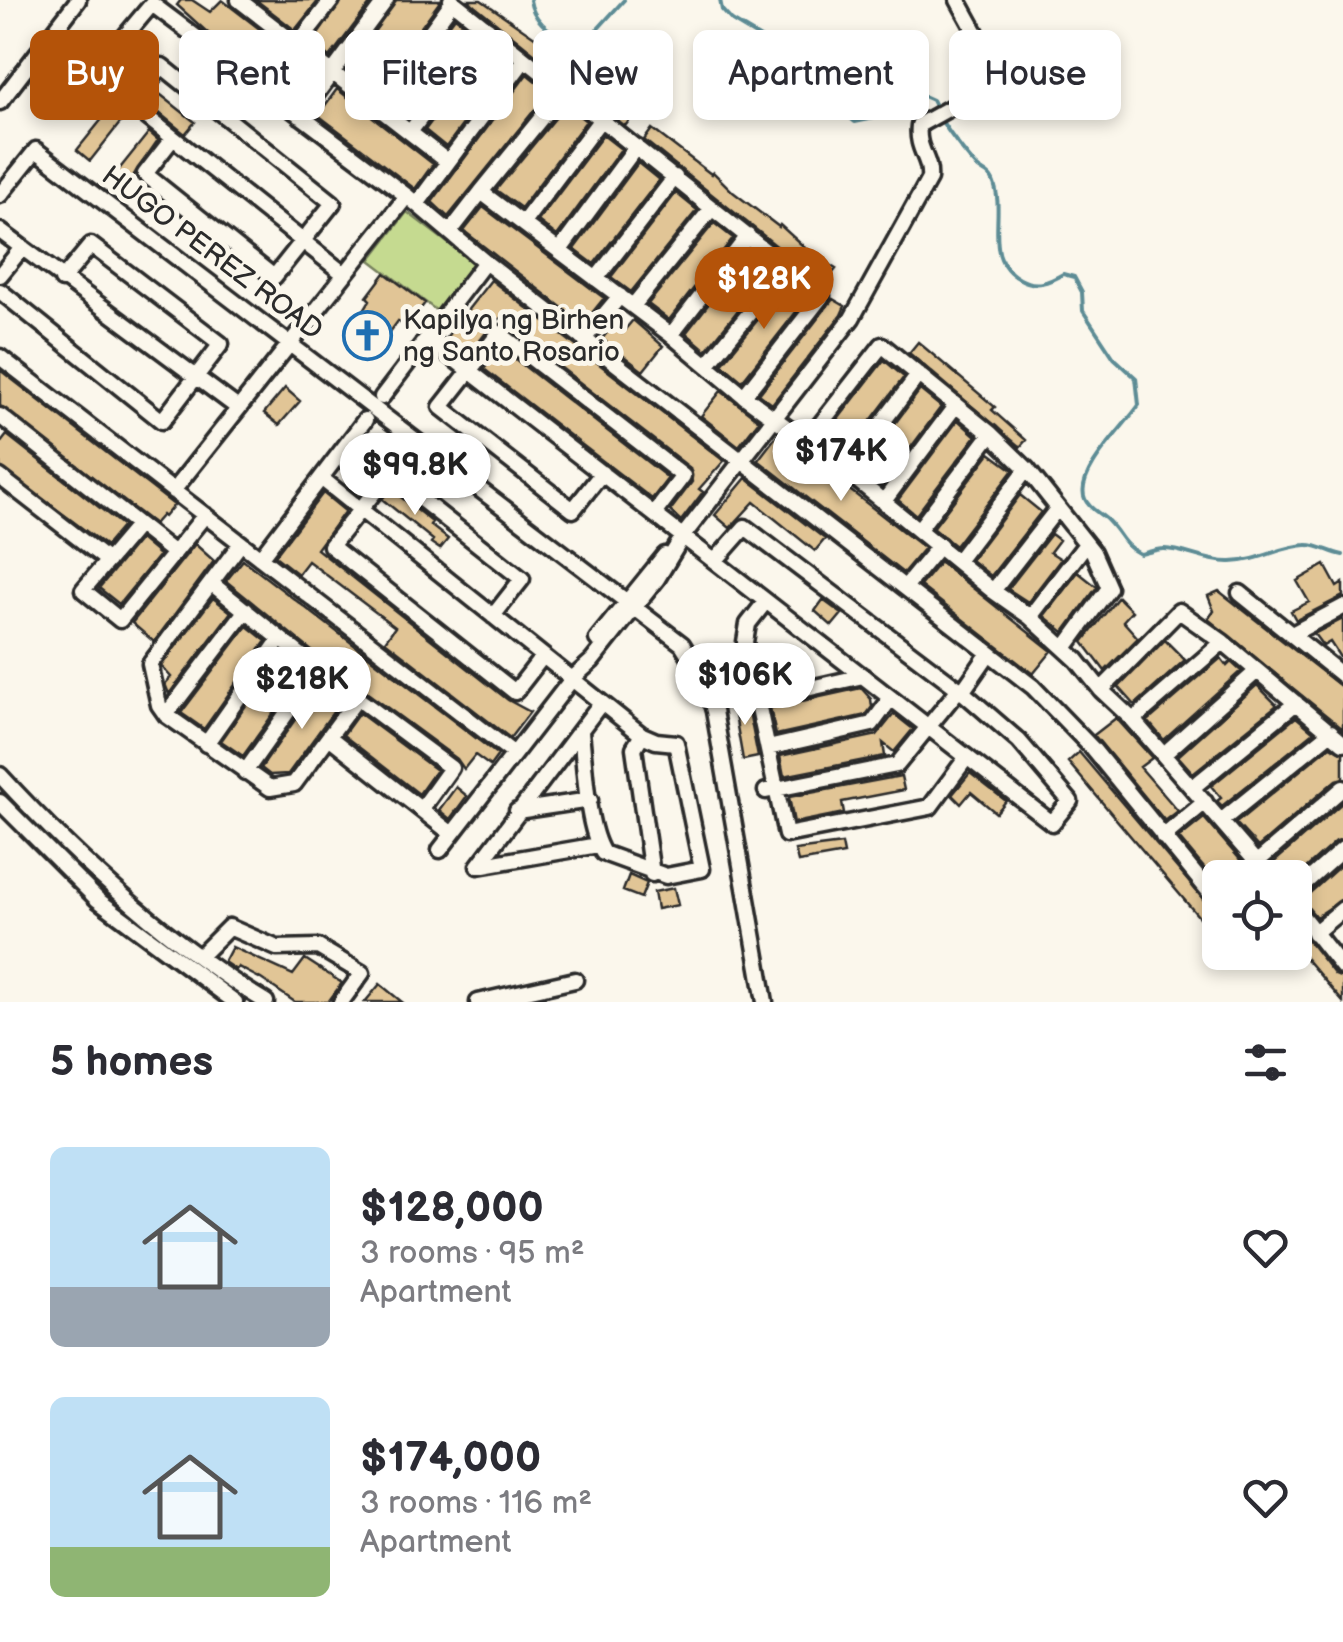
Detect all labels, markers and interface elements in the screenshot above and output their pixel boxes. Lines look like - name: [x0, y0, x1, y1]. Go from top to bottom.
- chip: Buy: [30, 30, 159, 120]
- chip: Rent: [179, 30, 325, 120]
- chip: Filters: [345, 30, 513, 120]
- chip: New: [533, 30, 673, 120]
- chip: Apartment: [693, 30, 929, 120]
- chip: House: [949, 30, 1121, 120]
- street label: HUGO PEREZ ROAD: [95, 159, 329, 347]
- pin: $128K: [694, 247, 834, 332]
- text: $128K: [717, 260, 811, 299]
- place label: Kapilya ng Birhen ng Santo Rosario: [403, 304, 624, 369]
- church icon: Kapilya ng Birhen ng Santo Rosario: [342, 310, 394, 362]
- pin: $174K: [771, 419, 911, 504]
- text: $174K: [795, 432, 887, 471]
- pin: $99.8K: [334, 433, 496, 518]
- text: $99.8K: [362, 446, 468, 485]
- pin: $106K: [675, 643, 815, 728]
- pin: $218K: [232, 647, 372, 732]
- text: $106K: [697, 656, 793, 695]
- text: $218K: [255, 660, 349, 699]
- map controls: [1202, 860, 1312, 970]
- button: locate: [1202, 860, 1312, 970]
- icon: filters: [1238, 1035, 1293, 1090]
- text: 5 homes: [50, 1037, 213, 1088]
- text: $128,000: [360, 1183, 544, 1234]
- icon: home: [130, 1187, 250, 1307]
- icon: heart: [1238, 1220, 1293, 1275]
- text: 3 rooms · 95 m²: [360, 1234, 585, 1273]
- text: Apartment: [360, 1273, 511, 1312]
- text: $174,000: [360, 1433, 541, 1484]
- icon: home: [130, 1437, 250, 1557]
- icon: heart: [1238, 1470, 1293, 1525]
- text: 3 rooms · 116 m²: [360, 1484, 592, 1523]
- text: Apartment: [360, 1523, 511, 1562]

